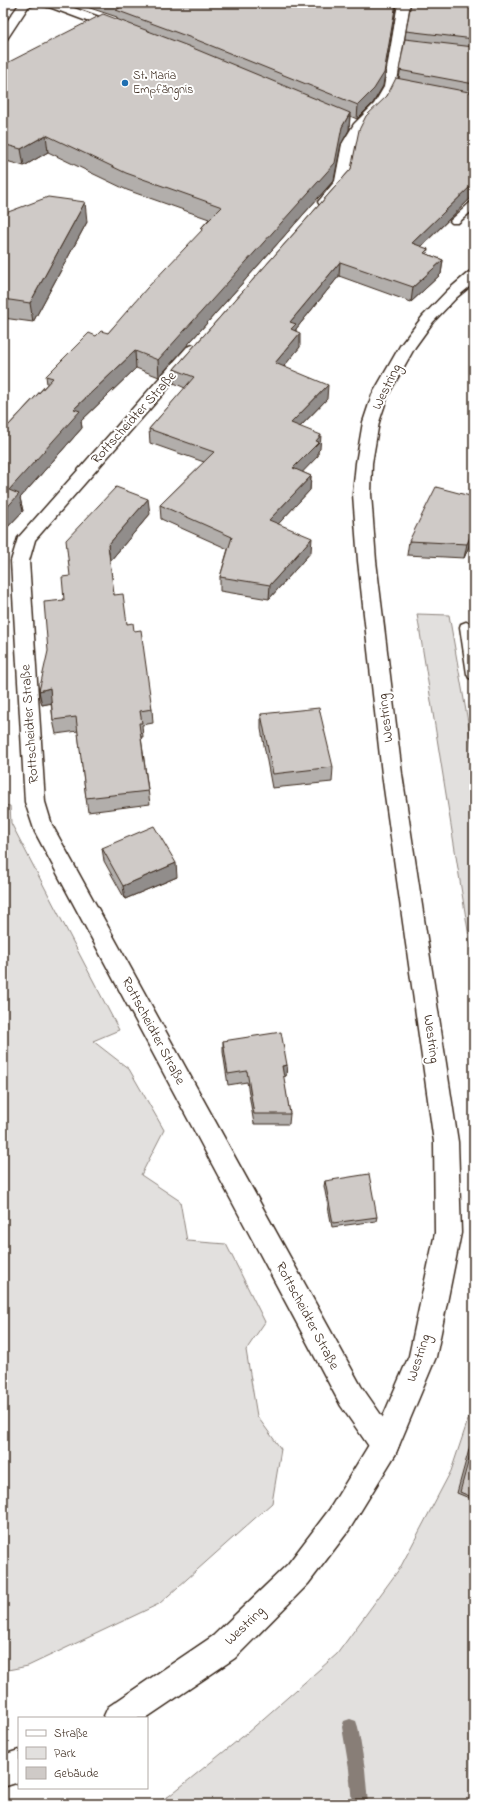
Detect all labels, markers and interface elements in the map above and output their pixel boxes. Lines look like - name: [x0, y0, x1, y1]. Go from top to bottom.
- place label: St. Maria Empfängnis: [133, 67, 193, 100]
- marker: St. Maria Empfängnis: [120, 78, 130, 88]
- street label: Westring: [367, 360, 408, 414]
- street label: Rottscheidter Straße: [86, 366, 182, 469]
- street label: Rottscheidter Straße: [15, 663, 45, 784]
- street label: Westring: [373, 692, 400, 744]
- street label: Rottscheidter Straße: [116, 973, 191, 1089]
- street label: Westring: [416, 1013, 445, 1065]
- street label: Rottscheidter Straße: [270, 1258, 345, 1374]
- street label: Westring: [401, 1331, 438, 1385]
- street label: Westring: [220, 1601, 271, 1651]
- legend: [18, 1717, 148, 1789]
- text: Straße: [54, 1725, 88, 1743]
- text: Park: [54, 1745, 76, 1763]
- text: Gebäude: [54, 1765, 99, 1783]

